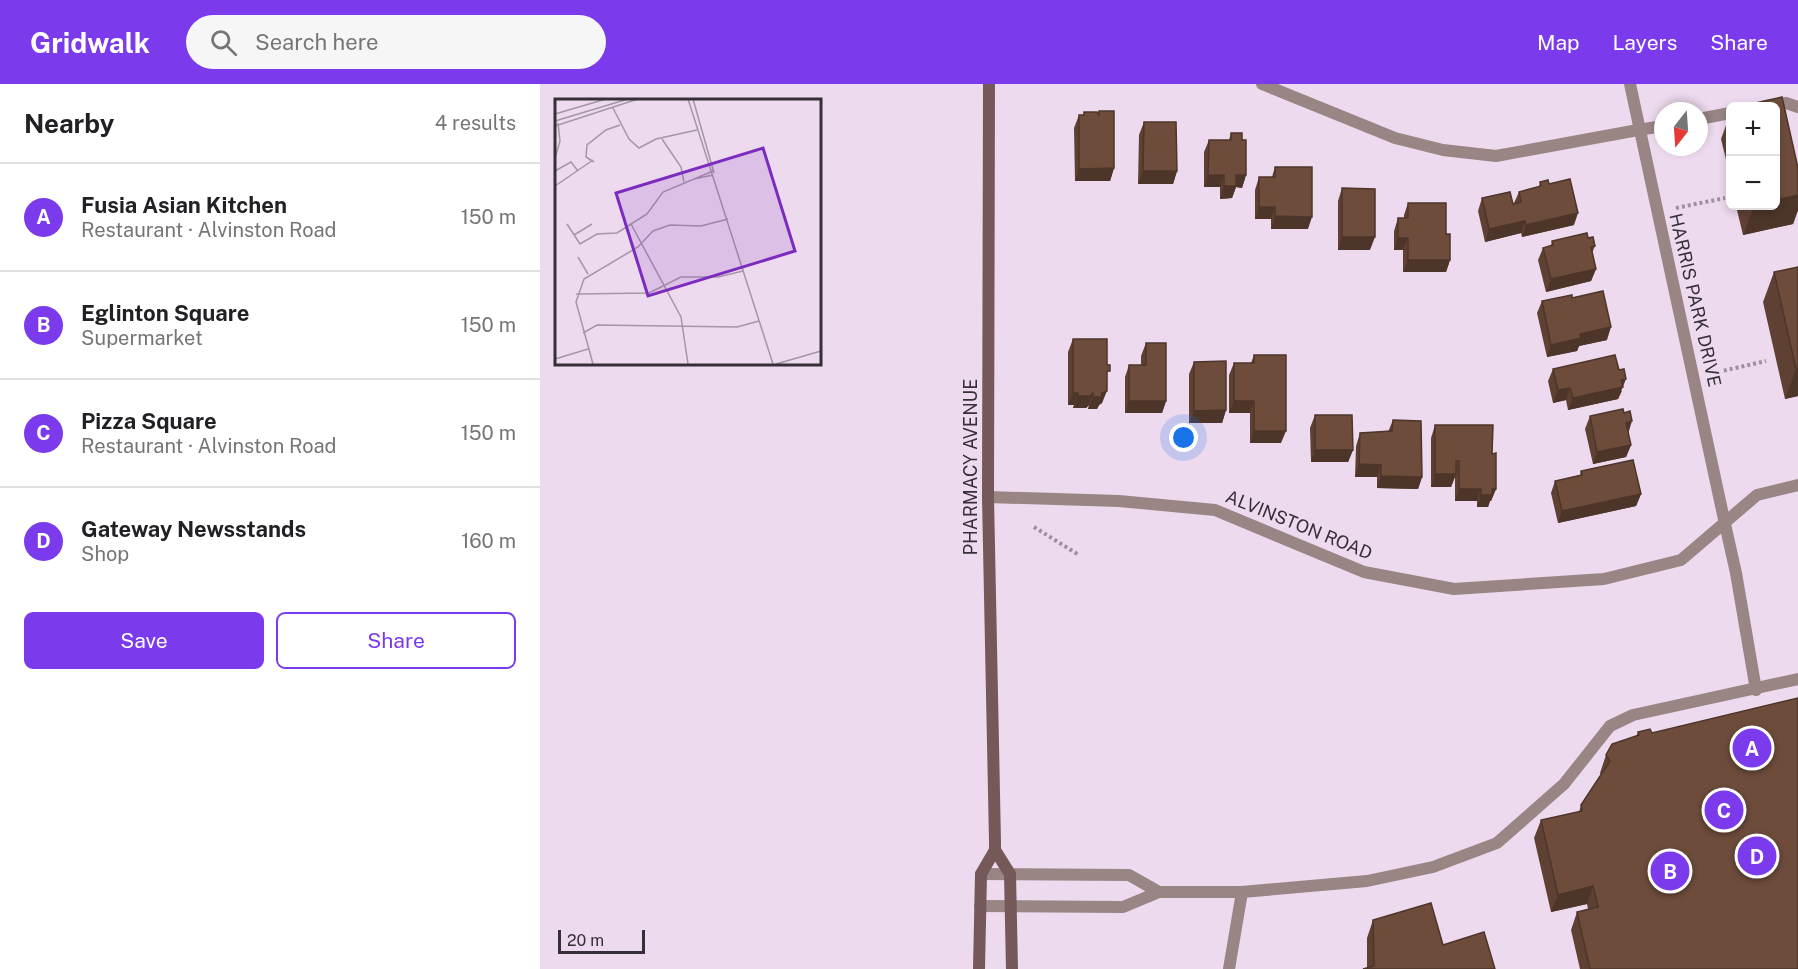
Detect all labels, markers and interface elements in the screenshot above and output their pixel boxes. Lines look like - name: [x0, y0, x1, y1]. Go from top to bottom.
- search box: [186, 15, 606, 69]
- text: Gridwalk: [30, 26, 150, 59]
- icon: search: [207, 26, 240, 59]
- text: Search here: [255, 29, 379, 55]
- text: Map: [1537, 30, 1580, 55]
- text: Layers: [1613, 30, 1677, 55]
- text: Share: [1710, 30, 1768, 55]
- inset map: [555, 99, 820, 364]
- north arrow: [1654, 102, 1708, 156]
- map controls: [1726, 102, 1780, 210]
- button: +: [1726, 102, 1780, 156]
- text: Nearby: [24, 108, 114, 139]
- text: 4 results: [435, 111, 516, 135]
- button: −: [1726, 156, 1780, 210]
- text: Fusia Asian Kitchen: [81, 192, 287, 218]
- text: A: [36, 205, 51, 229]
- text: 150 m: [461, 205, 516, 229]
- street label: HARRIS PARK DRIVE: [1665, 211, 1726, 389]
- text: Restaurant · Alvinston Road: [81, 218, 336, 242]
- text: Eglinton Square: [81, 300, 249, 326]
- text: B: [37, 313, 50, 337]
- text: 150 m: [461, 313, 516, 337]
- text: Supermarket: [81, 326, 203, 350]
- street label: PHARMACY AVENUE: [960, 379, 981, 555]
- text: Pizza Square: [81, 408, 217, 434]
- text: C: [36, 421, 51, 445]
- text: 150 m: [461, 421, 516, 445]
- your location: [1169, 423, 1198, 452]
- text: Restaurant · Alvinston Road: [81, 434, 336, 458]
- street label: ALVINSTON ROAD: [1223, 486, 1375, 564]
- text: Gateway Newsstands: [81, 516, 306, 542]
- text: D: [36, 529, 51, 553]
- text: 160 m: [461, 529, 516, 553]
- text: Shop: [81, 542, 129, 566]
- button: Save: [24, 612, 264, 669]
- button: Share: [276, 612, 516, 669]
- pin: A: [1732, 726, 1772, 770]
- pin: C: [1704, 788, 1744, 832]
- pin: D: [1738, 834, 1776, 878]
- pin: B: [1650, 848, 1690, 894]
- scale bar: [558, 927, 645, 954]
- text: 20 m: [567, 931, 604, 950]

